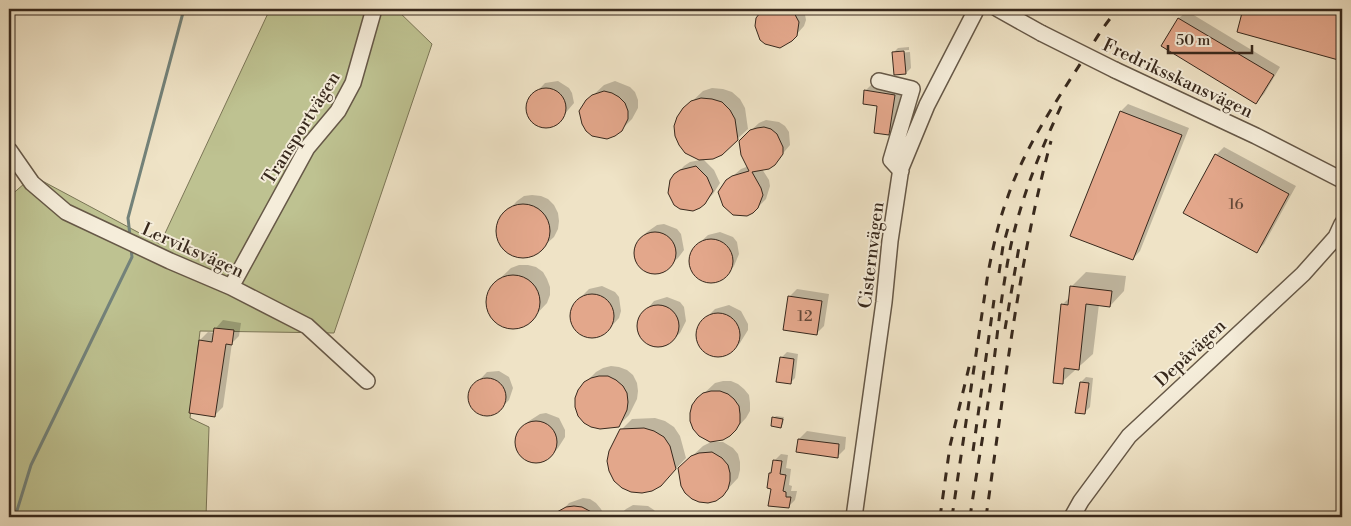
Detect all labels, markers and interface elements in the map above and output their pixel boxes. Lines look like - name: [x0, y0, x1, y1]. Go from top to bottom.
- scale bar: [1168, 22, 1252, 54]
- text: 50 m: [1176, 31, 1210, 50]
- street label: Fredriksskansvägen: [1099, 33, 1257, 124]
- street label: Transportvägen: [257, 67, 346, 189]
- house number: 16: [1228, 195, 1244, 214]
- street label: Cisternvägen: [854, 200, 889, 310]
- street label: Lerviksvägen: [138, 218, 248, 283]
- house number: 12: [797, 307, 813, 326]
- street label: Depåvägen: [1150, 314, 1231, 392]

